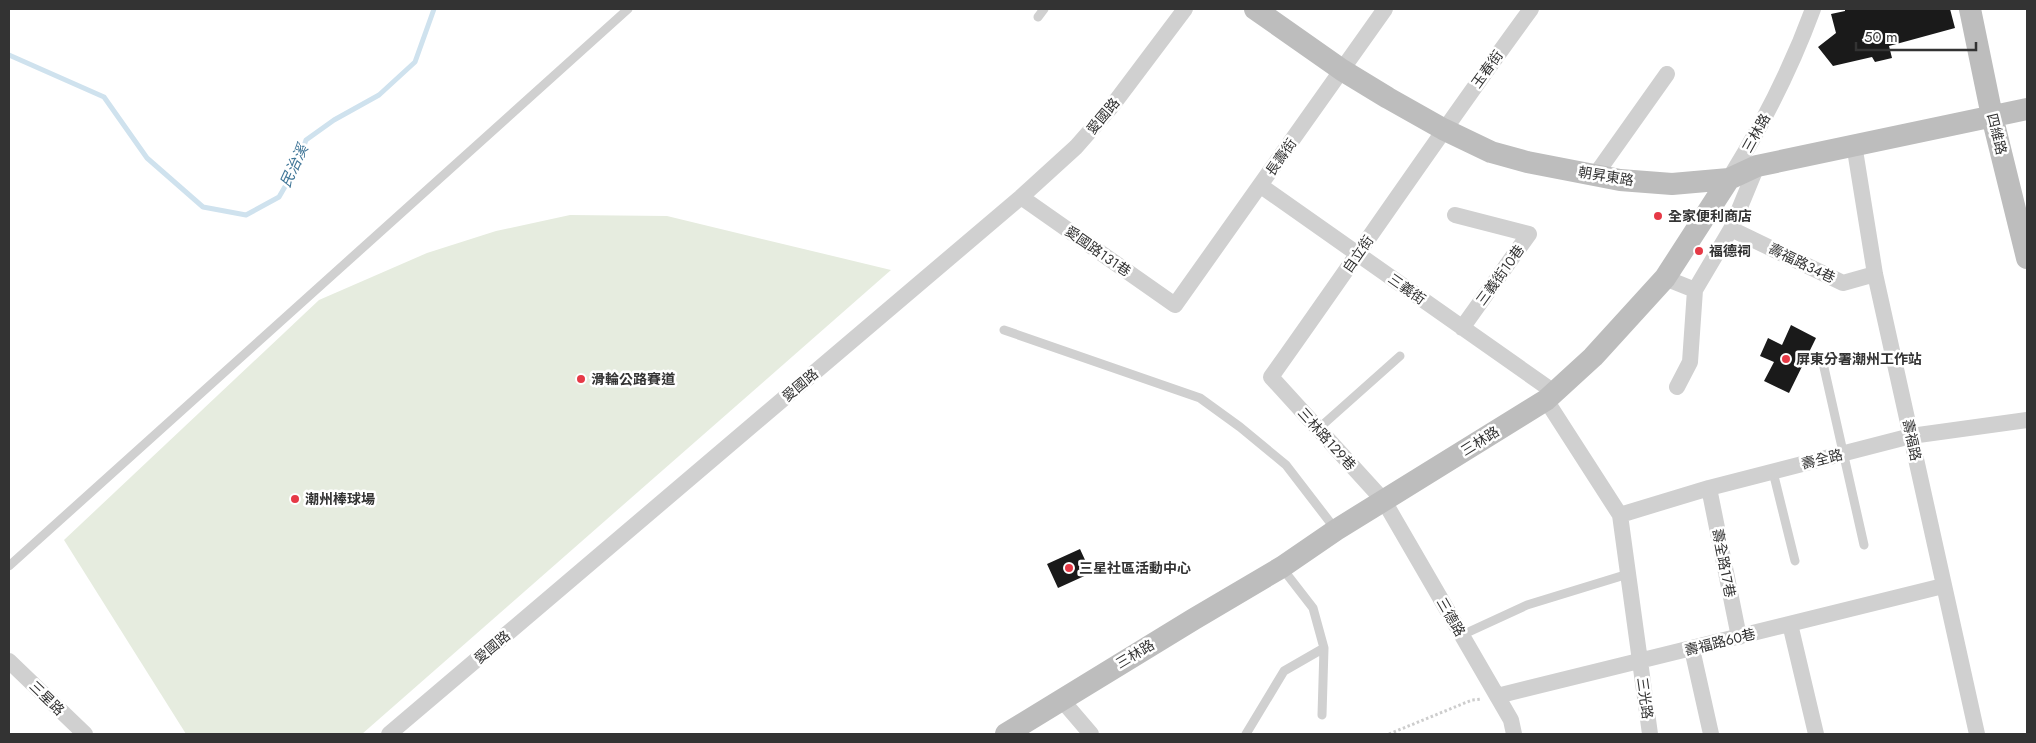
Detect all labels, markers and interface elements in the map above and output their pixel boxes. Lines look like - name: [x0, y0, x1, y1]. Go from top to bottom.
- scale bar: [1856, 20, 1976, 52]
- text: 50 m: [1864, 26, 1898, 48]
- street label: 玉春街: [1467, 46, 1507, 92]
- street label: 愛國路: [1082, 93, 1124, 139]
- street label: 三林路: [1737, 110, 1775, 156]
- street label: 四維路: [1982, 111, 2012, 157]
- street label: 長壽街: [1261, 134, 1301, 180]
- water label: 民治溪: [275, 139, 314, 191]
- street label: 朝昇東路: [1577, 162, 1635, 190]
- place label: 全家便利商店: [1668, 206, 1752, 226]
- marker: 全家便利商店: [1652, 210, 1664, 222]
- street label: 愛國路131巷: [1061, 221, 1135, 281]
- street label: 自立街: [1338, 231, 1378, 277]
- street label: 壽福路34巷: [1765, 238, 1839, 288]
- street label: 三義街10巷: [1471, 241, 1529, 309]
- place label: 福德祠: [1709, 241, 1751, 261]
- marker: 福德祠: [1693, 245, 1705, 257]
- street label: 三義街: [1384, 269, 1430, 309]
- place label: 屏東分署潮州工作站: [1796, 349, 1922, 369]
- marker: 屏東分署潮州工作站: [1780, 353, 1792, 365]
- street label: 愛國路: [777, 364, 823, 406]
- place label: 滑輪公路賽道: [591, 369, 676, 389]
- marker: 滑輪公路賽道: [575, 373, 587, 385]
- street label: 三林路129巷: [1293, 403, 1361, 475]
- street label: 壽福路: [1898, 417, 1926, 463]
- street label: 三林路: [1457, 421, 1503, 461]
- street label: 壽全路: [1799, 444, 1845, 474]
- place label: 潮州棒球場: [305, 489, 375, 509]
- marker: 潮州棒球場: [289, 493, 301, 505]
- street label: 壽全路17巷: [1708, 527, 1740, 599]
- place label: 三星社區活動中心: [1079, 558, 1191, 578]
- marker: 三星社區活動中心: [1063, 562, 1075, 574]
- street label: 三德路: [1432, 594, 1470, 640]
- street label: 壽福路60巷: [1682, 624, 1758, 660]
- street label: 愛國路: [469, 626, 515, 668]
- street label: 三林路: [1112, 635, 1158, 673]
- street label: 三星路: [25, 676, 69, 720]
- street label: 三光路: [1632, 676, 1658, 720]

